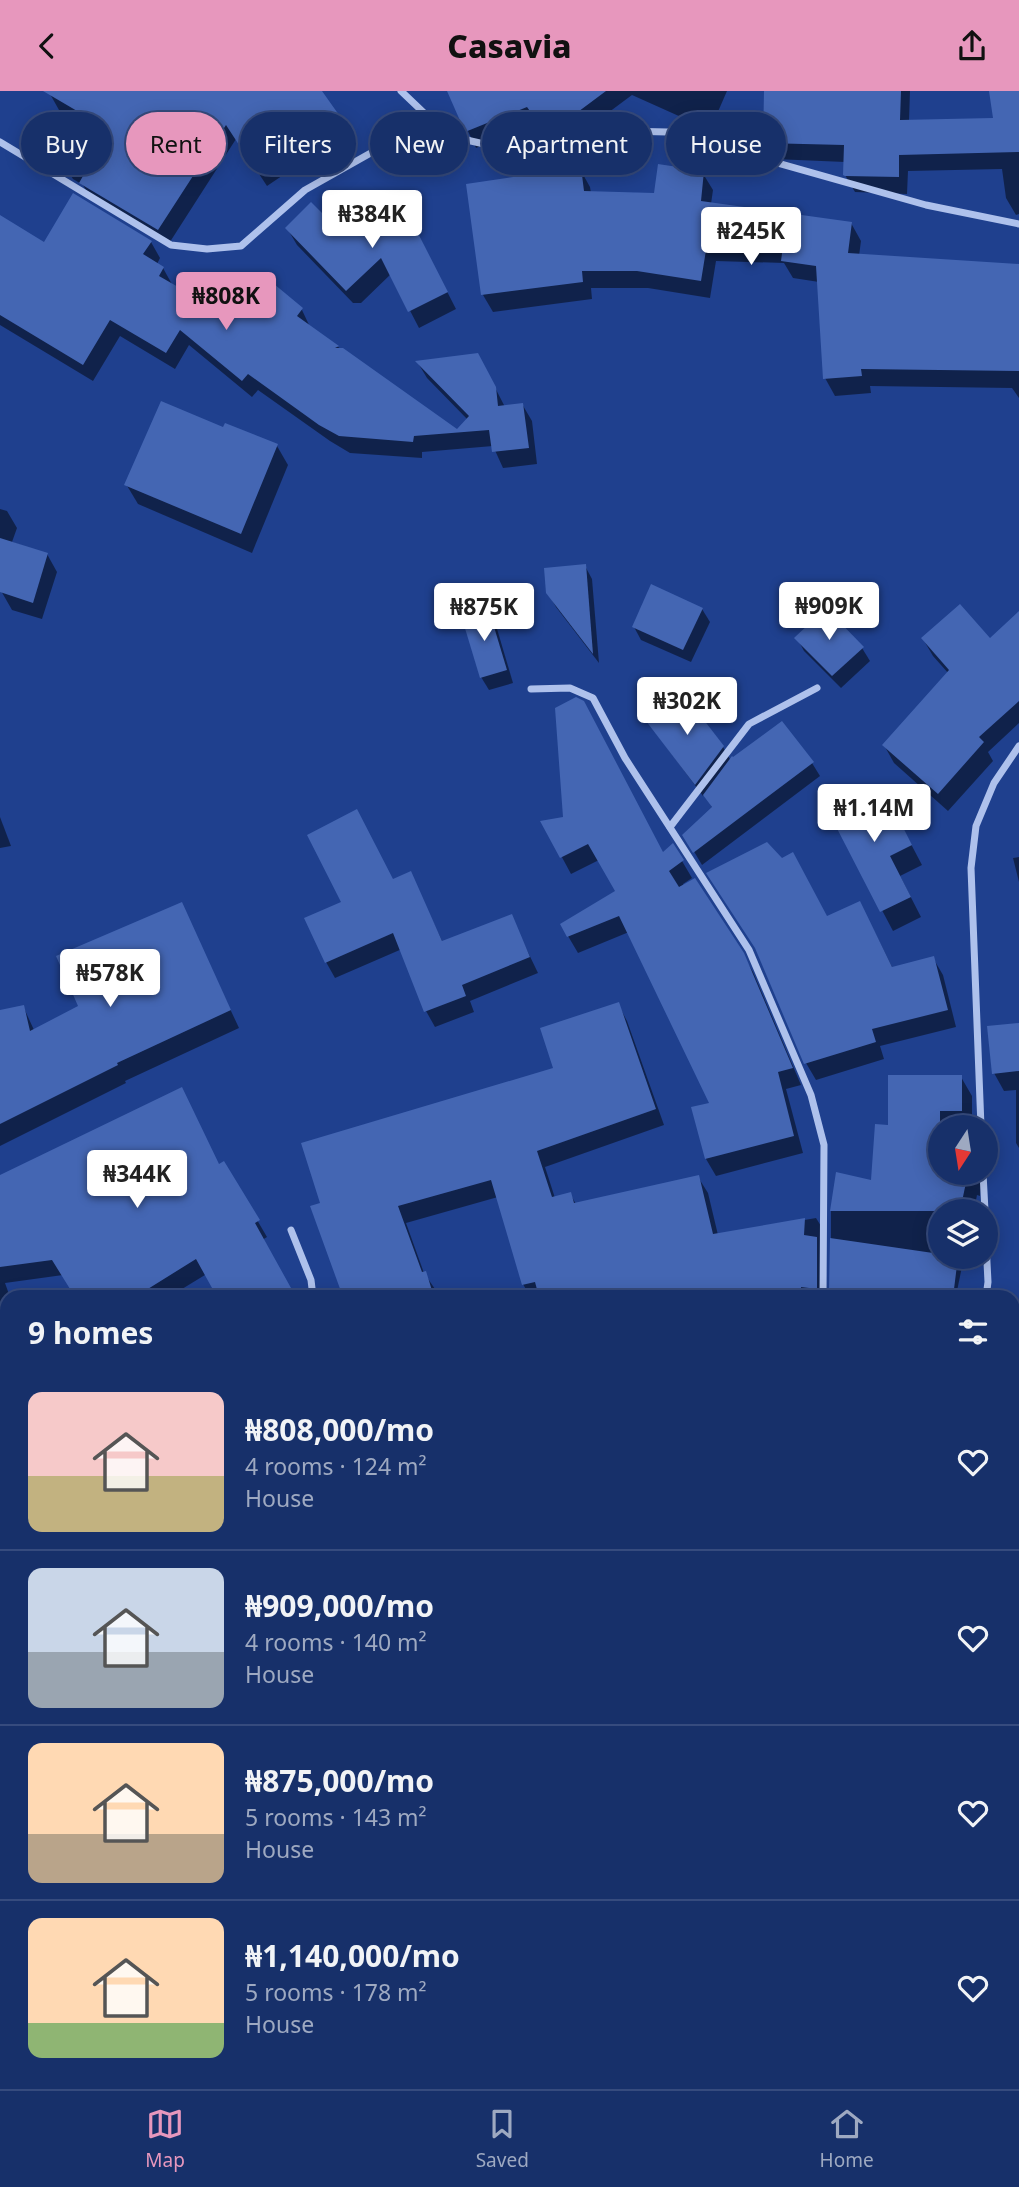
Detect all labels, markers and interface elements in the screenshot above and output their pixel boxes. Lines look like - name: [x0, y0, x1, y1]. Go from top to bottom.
- text: Casavia: [447, 24, 572, 67]
- icon: back: [28, 27, 66, 65]
- icon: share: [953, 27, 991, 65]
- chip: Buy: [21, 112, 112, 175]
- chip: Rent: [126, 112, 226, 175]
- chip: Filters: [240, 112, 356, 175]
- chip: New: [370, 112, 468, 175]
- chip: Apartment: [482, 112, 652, 175]
- chip: House: [666, 112, 786, 175]
- pin: ₦384K: [323, 191, 421, 250]
- text: ₦384K: [338, 197, 406, 229]
- pin: ₦245K: [702, 207, 800, 267]
- text: ₦245K: [717, 214, 785, 246]
- pin: ₦808K: [177, 273, 275, 332]
- text: ₦808K: [192, 279, 260, 311]
- pin: ₦909K: [780, 582, 878, 642]
- pin: ₦875K: [435, 583, 533, 643]
- text: ₦909K: [795, 589, 863, 621]
- text: ₦875K: [450, 590, 518, 622]
- pin: ₦302K: [638, 677, 736, 737]
- text: ₦302K: [653, 684, 721, 716]
- pin: ₦1.14M: [817, 785, 931, 844]
- text: ₦1.14M: [834, 791, 914, 823]
- pin: ₦578K: [61, 949, 159, 1009]
- text: ₦578K: [76, 956, 144, 988]
- north arrow: [928, 1115, 998, 1185]
- map controls: [928, 1115, 998, 1269]
- pin: ₦344K: [88, 1151, 186, 1210]
- text: ₦344K: [103, 1157, 171, 1189]
- button: layers: [928, 1199, 998, 1269]
- text: 9 homes: [28, 1312, 153, 1353]
- icon: filters: [954, 1313, 992, 1351]
- text: ₦808,000/mo: [245, 1409, 434, 1450]
- icon: home: [84, 1420, 168, 1504]
- icon: heart: [954, 1443, 992, 1481]
- text: 4 rooms · 124 m²: [245, 1450, 427, 1482]
- text: House: [245, 1482, 314, 1514]
- text: ₦909,000/mo: [245, 1585, 434, 1626]
- icon: home: [84, 1596, 168, 1680]
- icon: heart: [954, 1619, 992, 1657]
- text: 4 rooms · 140 m²: [245, 1626, 427, 1658]
- text: House: [245, 1658, 314, 1690]
- text: ₦875,000/mo: [245, 1760, 434, 1801]
- icon: home: [84, 1771, 168, 1855]
- icon: heart: [954, 1794, 992, 1832]
- text: 5 rooms · 143 m²: [245, 1801, 427, 1833]
- text: House: [245, 1833, 314, 1865]
- text: ₦1,140,000/mo: [245, 1935, 460, 1976]
- icon: home: [84, 1946, 168, 2030]
- icon: heart: [954, 1969, 992, 2007]
- text: 5 rooms · 178 m²: [245, 1976, 427, 2008]
- text: House: [245, 2008, 314, 2040]
- tab: Map: [145, 2105, 185, 2173]
- tab: Saved: [476, 2105, 529, 2173]
- tab: Home: [820, 2105, 874, 2173]

